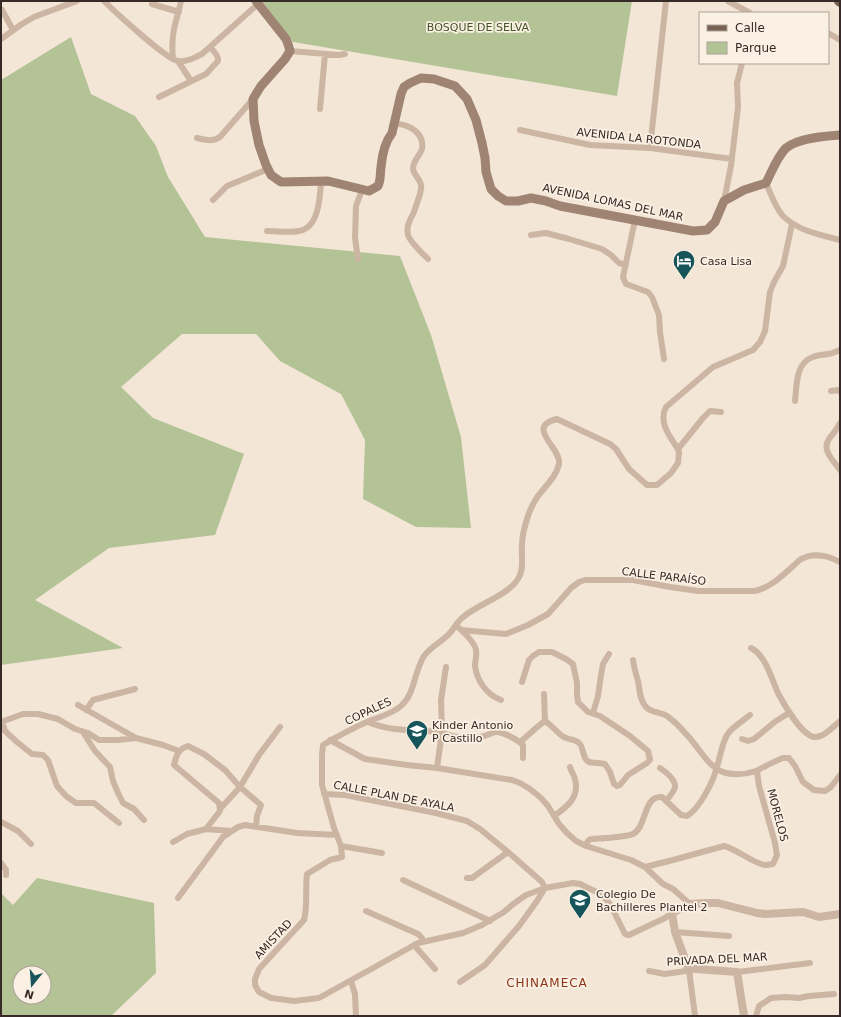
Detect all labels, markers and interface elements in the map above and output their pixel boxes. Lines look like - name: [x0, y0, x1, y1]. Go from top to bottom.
- legend: [699, 12, 829, 64]
- park label: BOSQUE DE SELVA: [427, 21, 530, 34]
- text: Calle: [735, 21, 765, 35]
- text: Parque: [735, 41, 776, 55]
- street label: AVENIDA LA ROTONDA: [576, 125, 702, 152]
- street label: AVENIDA LOMAS DEL MAR: [541, 181, 685, 224]
- hotel icon: Casa Lisa: [671, 248, 697, 281]
- place label: Casa Lisa: [700, 255, 752, 268]
- street label: CALLE PARAÍSO: [621, 565, 707, 588]
- street label: COPALES: [343, 695, 394, 728]
- school or university icon: Kinder Antonio P Castillo: [404, 718, 430, 751]
- place label: Kinder Antonio P Castillo: [432, 719, 514, 745]
- street label: CALLE PLAN DE AYALA: [332, 778, 456, 815]
- street label: MORELOS: [764, 787, 791, 843]
- school or university icon: Colegio De Bachilleres Plantel 2: [567, 887, 593, 920]
- place label: Colegio De Bachilleres Plantel 2: [596, 888, 708, 914]
- street label: AMISTAD: [252, 917, 295, 962]
- street label: PRIVADA DEL MAR: [666, 950, 768, 969]
- north arrow: [12, 965, 52, 1005]
- district label: CHINAMECA: [506, 976, 588, 990]
- text: N: [23, 987, 36, 1002]

